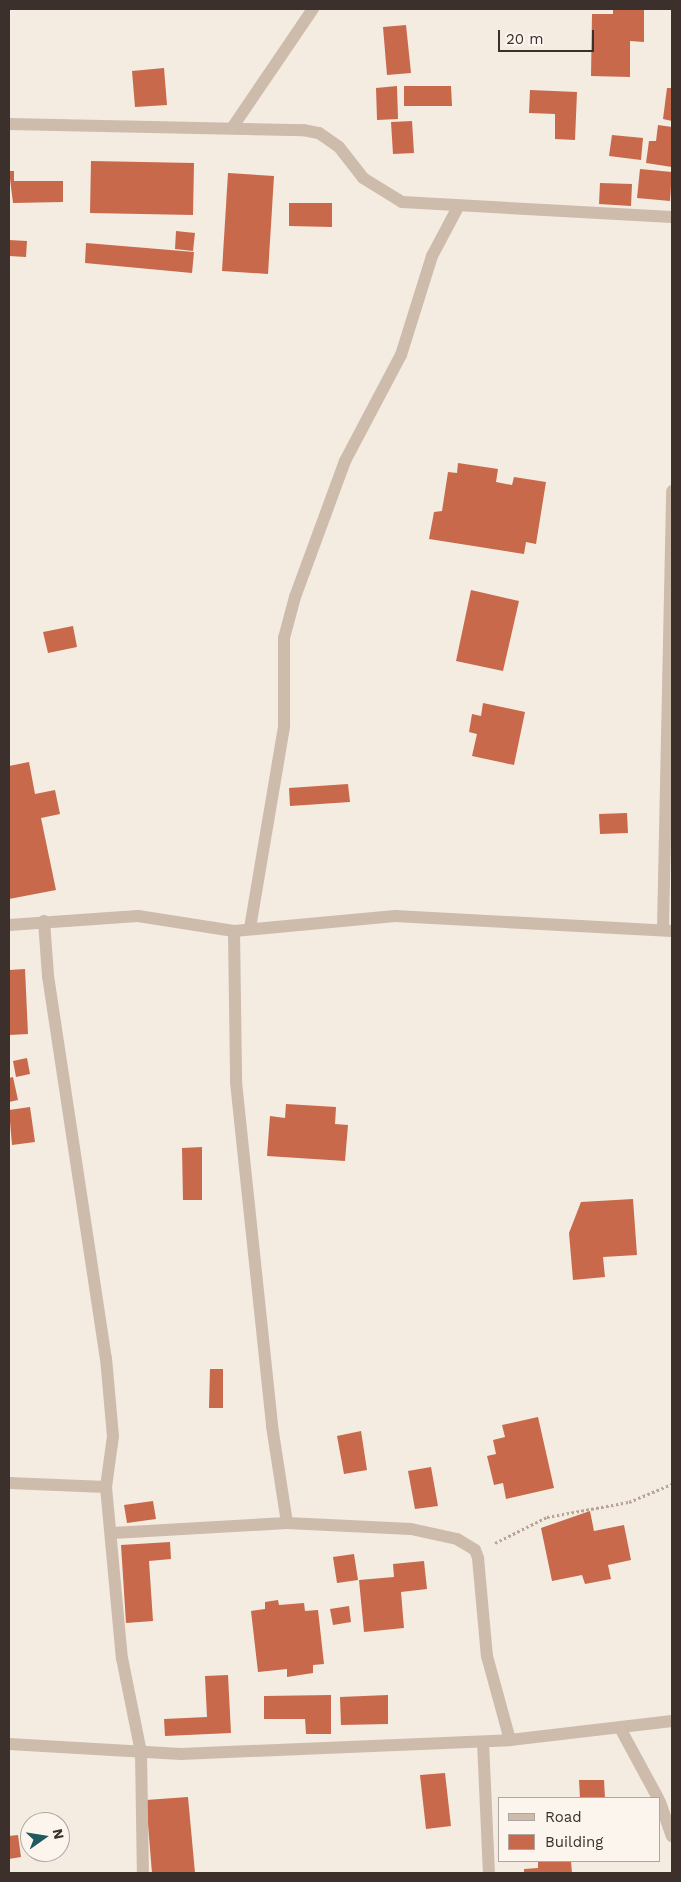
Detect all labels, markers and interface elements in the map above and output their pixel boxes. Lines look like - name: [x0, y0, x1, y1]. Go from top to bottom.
- scale bar: [501, 20, 597, 52]
- text: 20 m: [506, 30, 544, 48]
- legend: [498, 1797, 661, 1862]
- text: Road: [545, 1808, 582, 1826]
- north arrow: [20, 1812, 70, 1862]
- text: N: [50, 1827, 68, 1841]
- text: Building: [545, 1833, 603, 1851]

